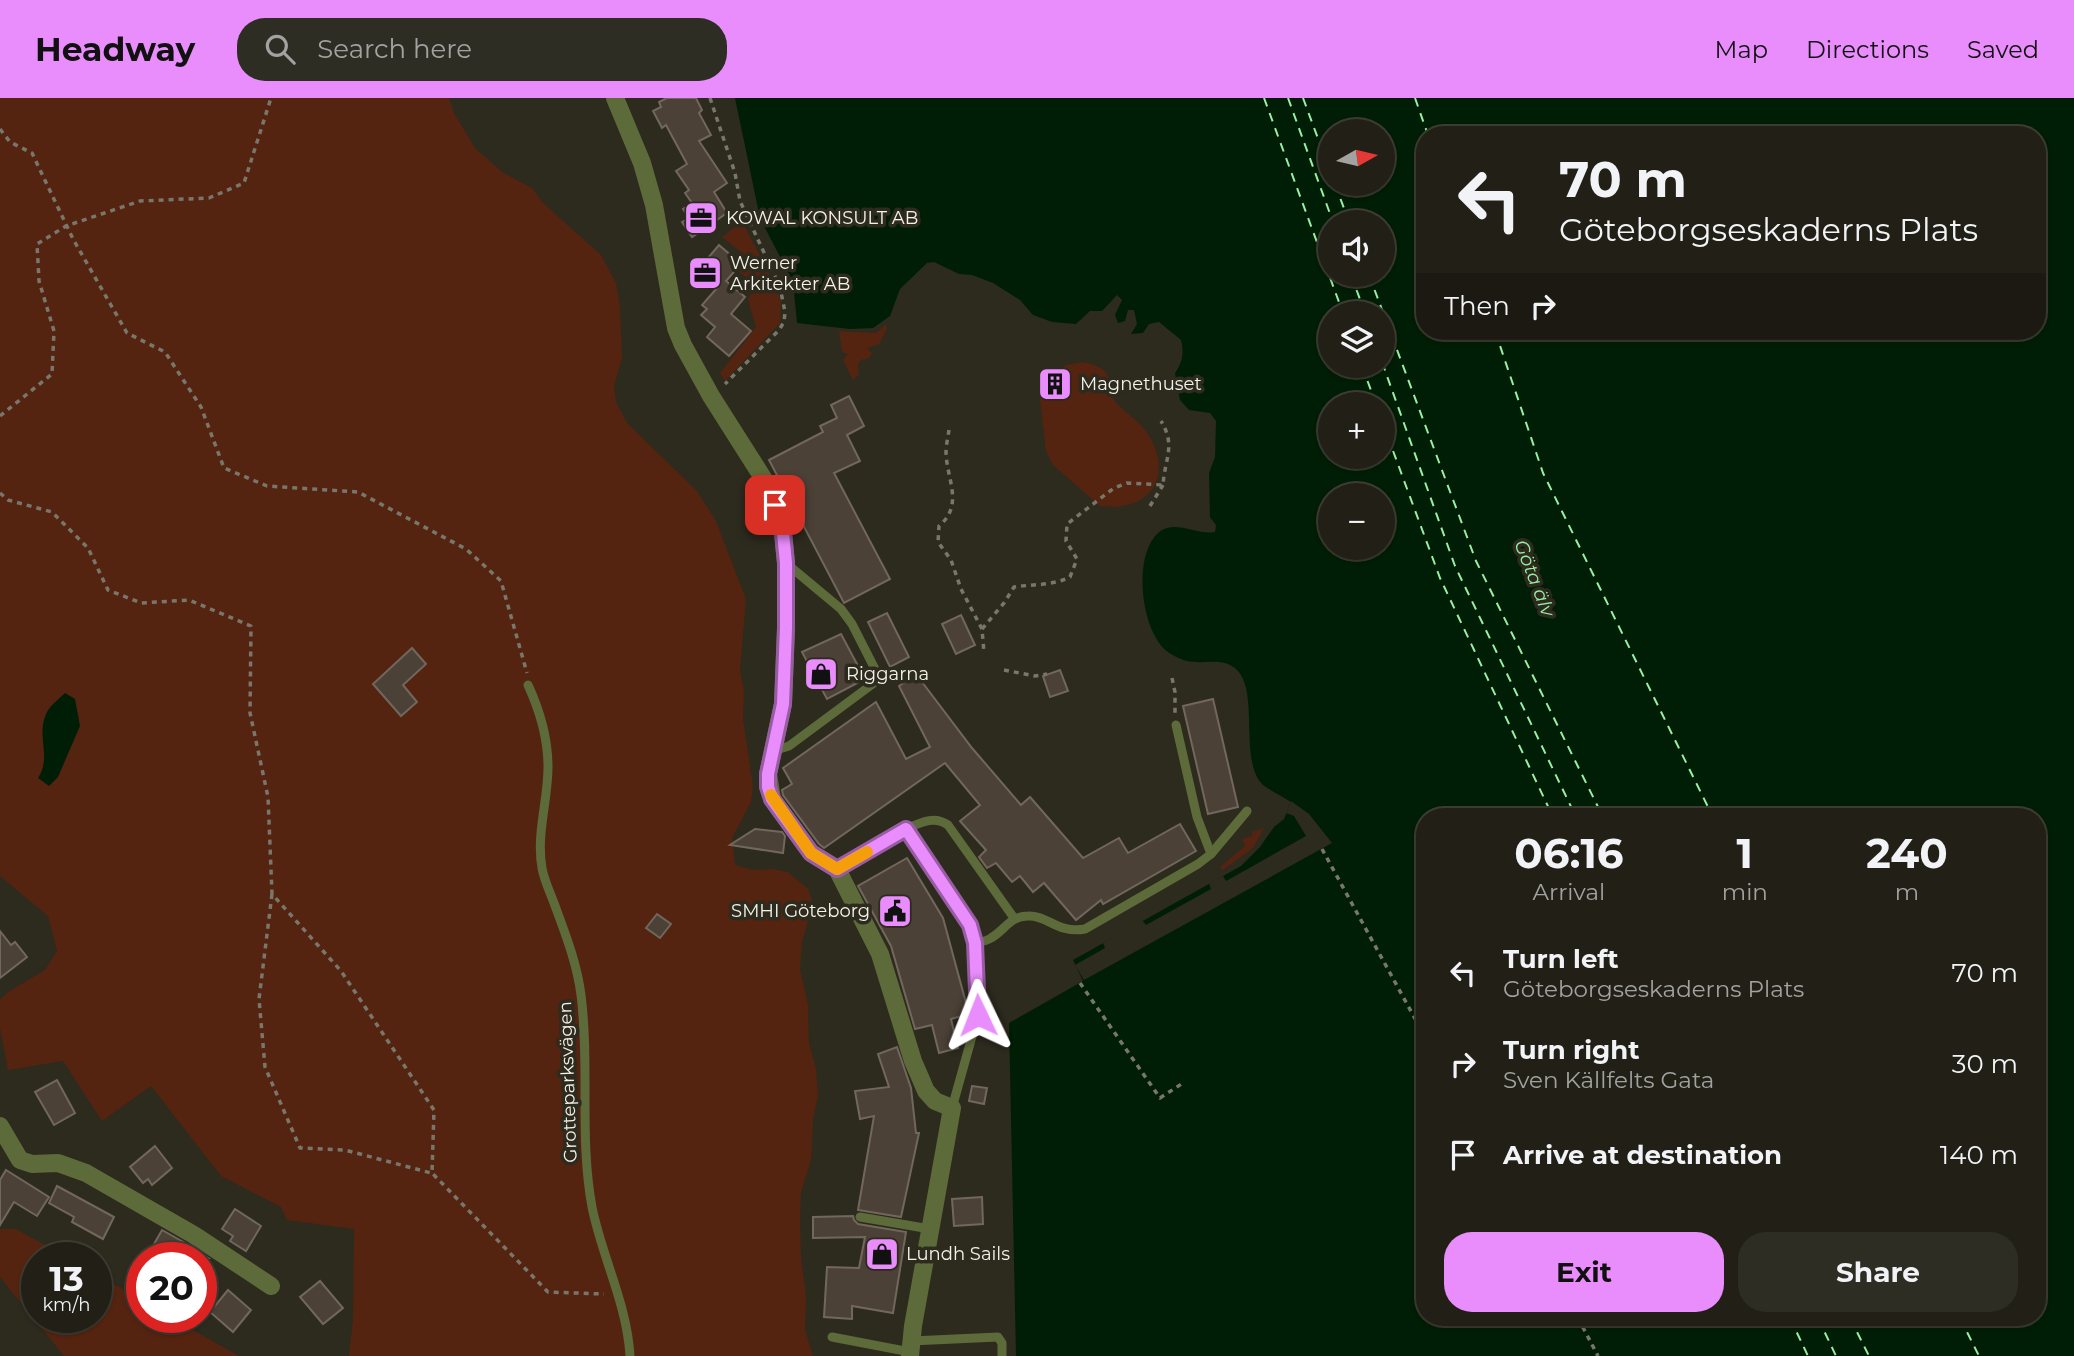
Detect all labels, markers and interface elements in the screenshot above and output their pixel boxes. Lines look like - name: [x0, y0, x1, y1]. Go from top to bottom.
- search box: [237, 18, 727, 81]
- text: Headway: [35, 29, 195, 69]
- icon: search: [261, 30, 299, 68]
- text: Search here: [317, 33, 472, 65]
- text: Map: [1715, 35, 1768, 64]
- text: Directions: [1806, 35, 1929, 64]
- text: Saved: [1967, 35, 2039, 64]
- north arrow: [1318, 119, 1395, 196]
- map controls: [1318, 119, 1395, 560]
- text: 70 m: [1559, 150, 1687, 209]
- icon: left: [1444, 154, 1535, 245]
- office icon: KOWAL KONSULT AB: [682, 199, 720, 237]
- place label: KOWAL KONSULT AB: [726, 207, 918, 229]
- button: sound: [1318, 210, 1395, 287]
- text: Göteborgseskaderns Plats: [1559, 210, 1978, 249]
- place label: Werner Arkitekter AB: [730, 252, 850, 295]
- office icon: Werner Arkitekter AB: [686, 254, 724, 292]
- icon: right: [1524, 287, 1562, 325]
- text: Then: [1444, 290, 1510, 322]
- button: layers: [1318, 301, 1395, 378]
- building icon: Magnethuset: [1036, 365, 1074, 403]
- place label: Magnethuset: [1080, 373, 1202, 395]
- button: +: [1318, 392, 1395, 469]
- pin: [745, 475, 805, 535]
- button: −: [1318, 483, 1395, 560]
- icon: arrive: [756, 486, 794, 524]
- water label: Göta älv: [1509, 537, 1560, 621]
- shop icon: Riggarna: [802, 655, 840, 693]
- place label: Riggarna: [846, 663, 929, 685]
- text: 06:16: [1514, 827, 1624, 879]
- text: 1: [1737, 827, 1753, 879]
- text: 240: [1866, 827, 1948, 879]
- text: Arrival: [1533, 878, 1605, 906]
- text: min: [1722, 878, 1768, 906]
- text: m: [1895, 878, 1919, 906]
- public building icon: SMHI Göteborg: [876, 892, 914, 930]
- place label: SMHI Göteborg: [731, 900, 870, 922]
- text: Turn left: [1503, 943, 1619, 975]
- icon: left: [1444, 954, 1482, 992]
- text: 70 m: [1952, 957, 2018, 989]
- text: Göteborgseskaderns Plats: [1503, 975, 1804, 1003]
- position arrow: [941, 978, 1015, 1052]
- street label: Grotteparksvägen: [554, 1001, 582, 1163]
- text: Turn right: [1503, 1034, 1639, 1066]
- icon: right: [1444, 1045, 1482, 1083]
- text: 30 m: [1952, 1048, 2018, 1080]
- text: Sven Källfelts Gata: [1503, 1066, 1714, 1094]
- icon: arrive: [1444, 1136, 1482, 1174]
- text: Arrive at destination: [1503, 1139, 1782, 1171]
- text: 140 m: [1940, 1139, 2018, 1171]
- button: Exit: [1444, 1232, 1724, 1312]
- button: Share: [1738, 1232, 2018, 1312]
- shop icon: Lundh Sails: [863, 1235, 901, 1273]
- speed limit sign: 20: [126, 1242, 217, 1333]
- place label: Lundh Sails: [906, 1243, 1010, 1265]
- text: 13: [49, 1257, 84, 1300]
- text: km/h: [42, 1294, 91, 1316]

